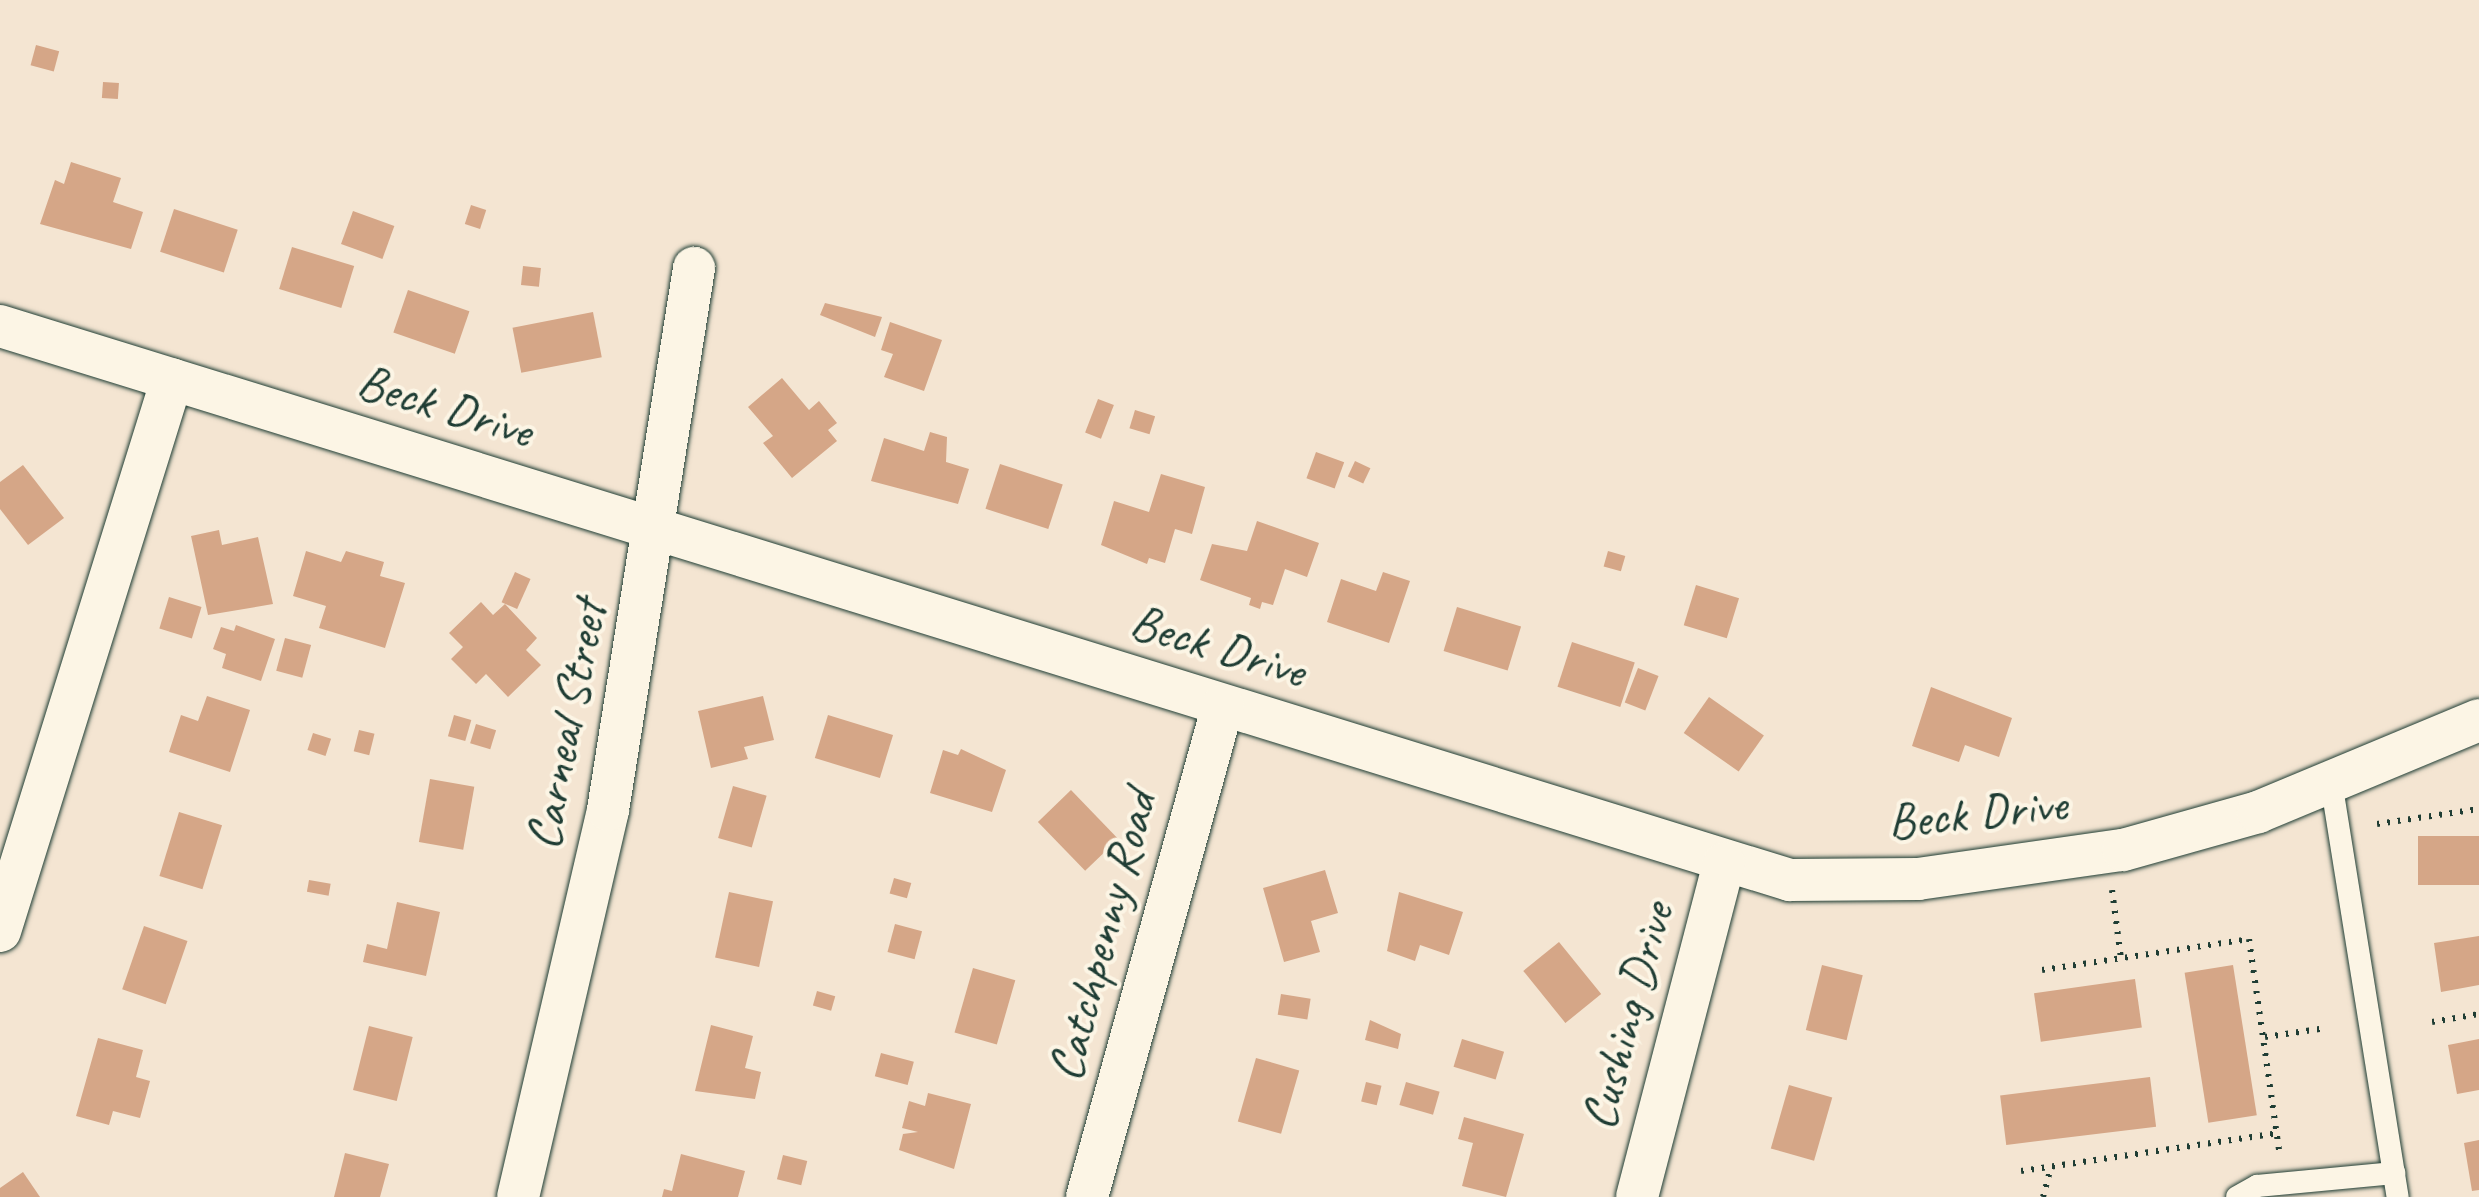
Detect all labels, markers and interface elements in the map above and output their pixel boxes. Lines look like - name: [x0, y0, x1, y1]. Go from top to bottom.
- street label: Beck Drive: [350, 351, 540, 461]
- street label: Beck Drive: [1123, 591, 1313, 701]
- street label: Carneal Street: [512, 596, 620, 854]
- street label: Beck Drive: [1884, 774, 2070, 852]
- street label: Catchpenny Road: [1035, 786, 1169, 1086]
- street label: Cushing Drive: [1568, 896, 1686, 1136]

